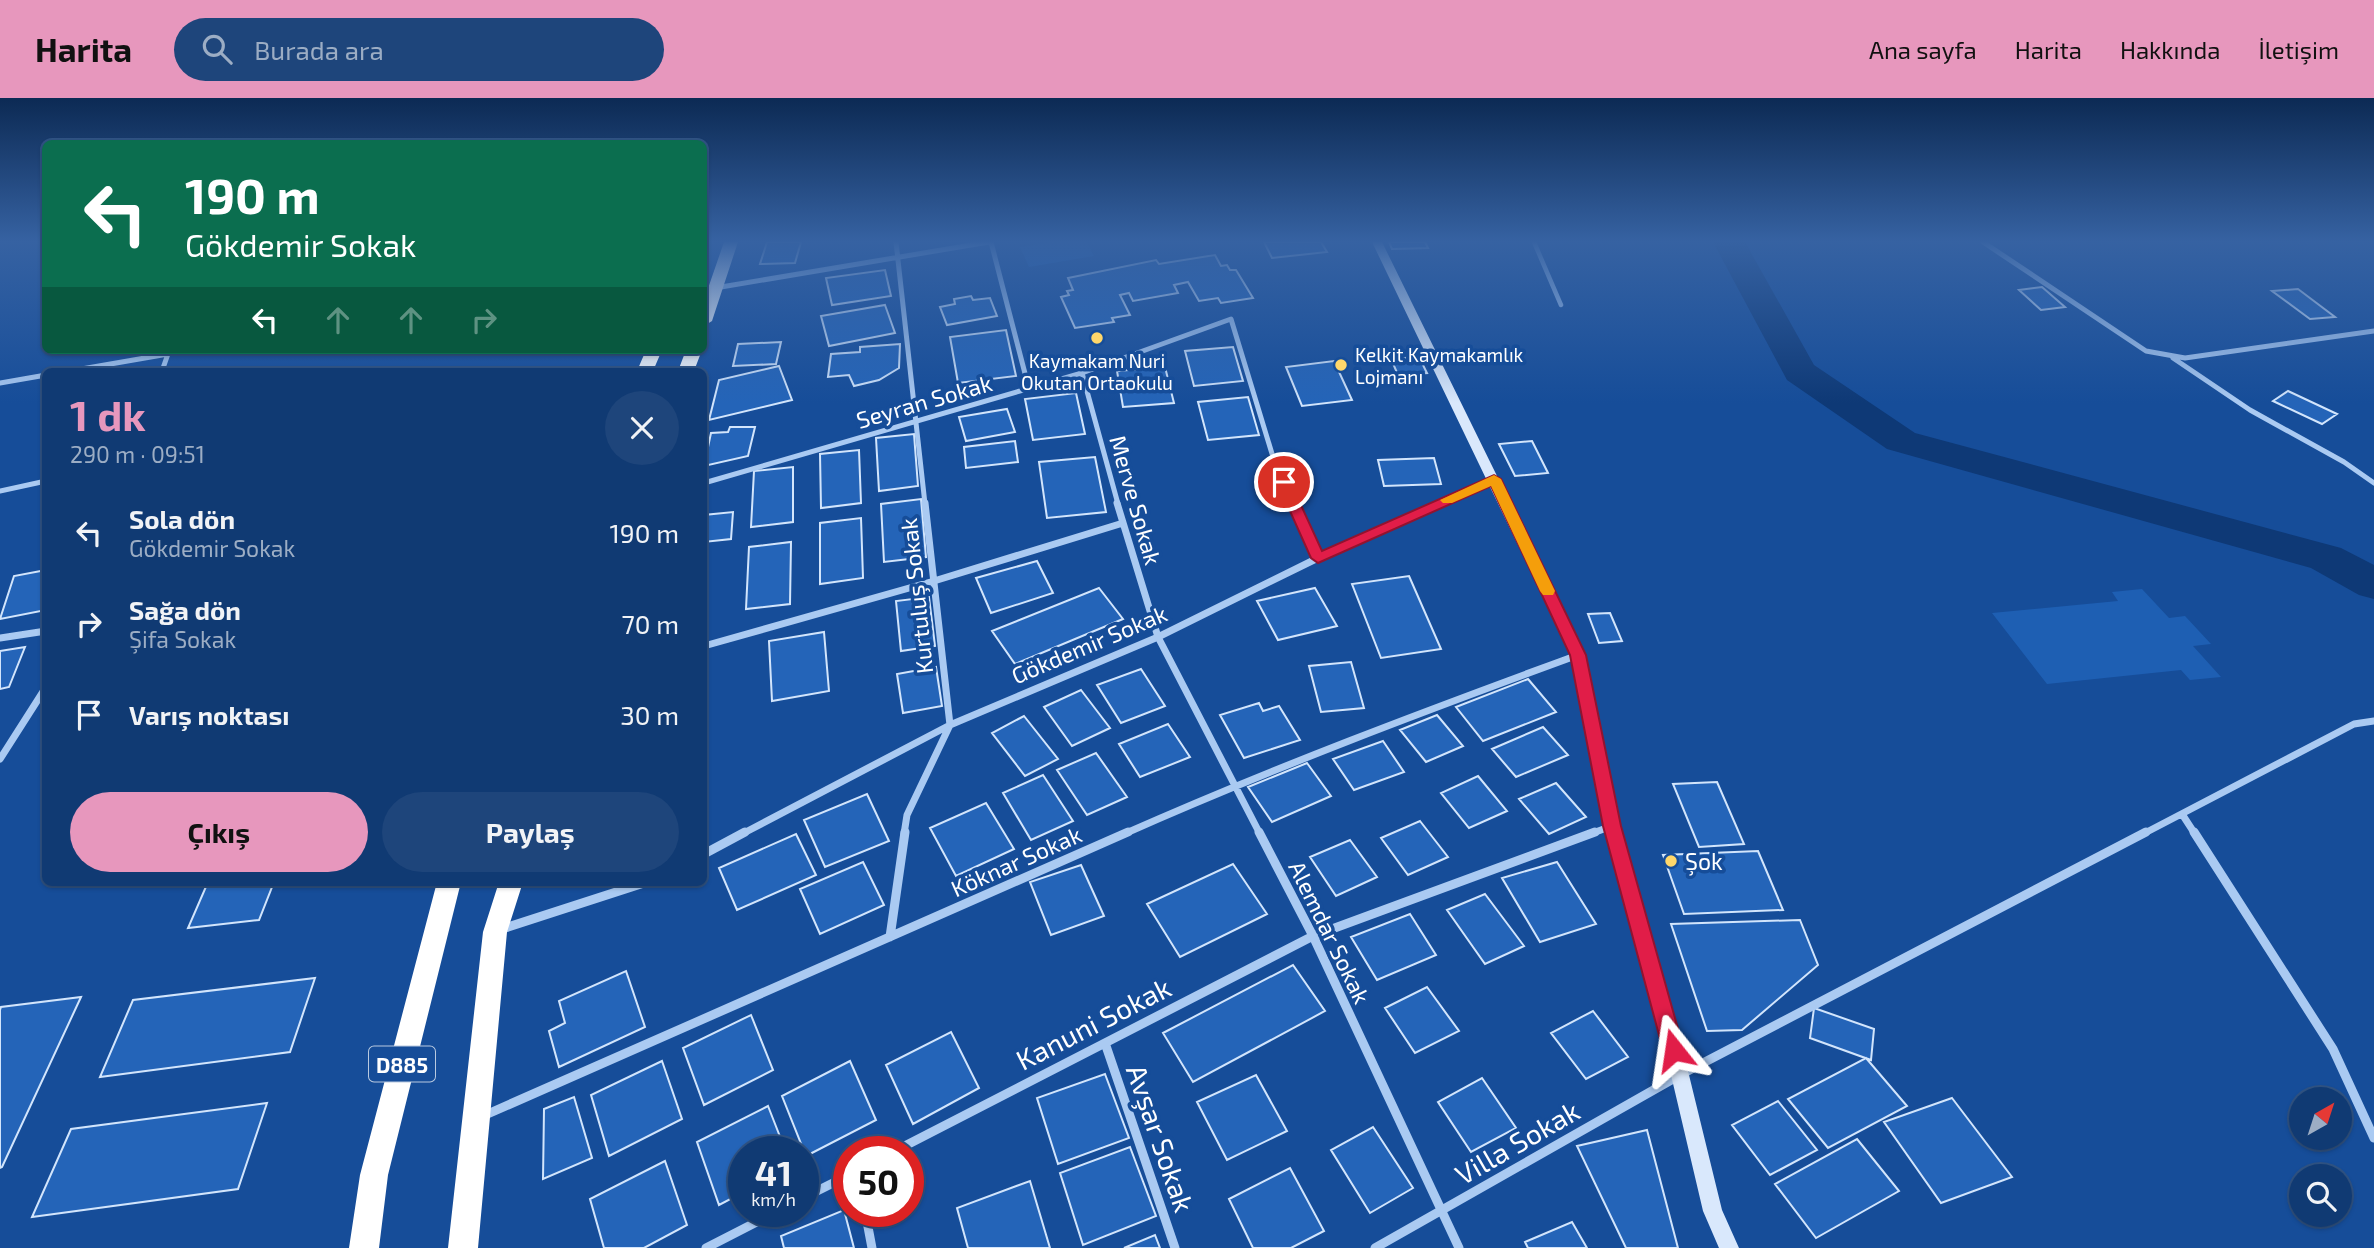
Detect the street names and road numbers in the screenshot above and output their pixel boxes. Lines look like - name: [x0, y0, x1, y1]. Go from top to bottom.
- street label: Seyran Sokak: [853, 368, 995, 434]
- street label: Merve Sokak: [1104, 432, 1168, 568]
- street label: Kurtuluş Sokak: [894, 516, 939, 675]
- street label: Gökdemir Sokak: [1007, 599, 1171, 689]
- street label: Köknar Sokak: [946, 820, 1086, 902]
- street label: Alemdar Sokak: [1283, 856, 1377, 1008]
- street label: Kanuni Sokak: [1010, 969, 1176, 1077]
- road number: D885: [369, 1046, 435, 1082]
- street label: Avşar Sokak: [1119, 1060, 1202, 1217]
- street label: Villa Sokak: [1449, 1093, 1585, 1191]

